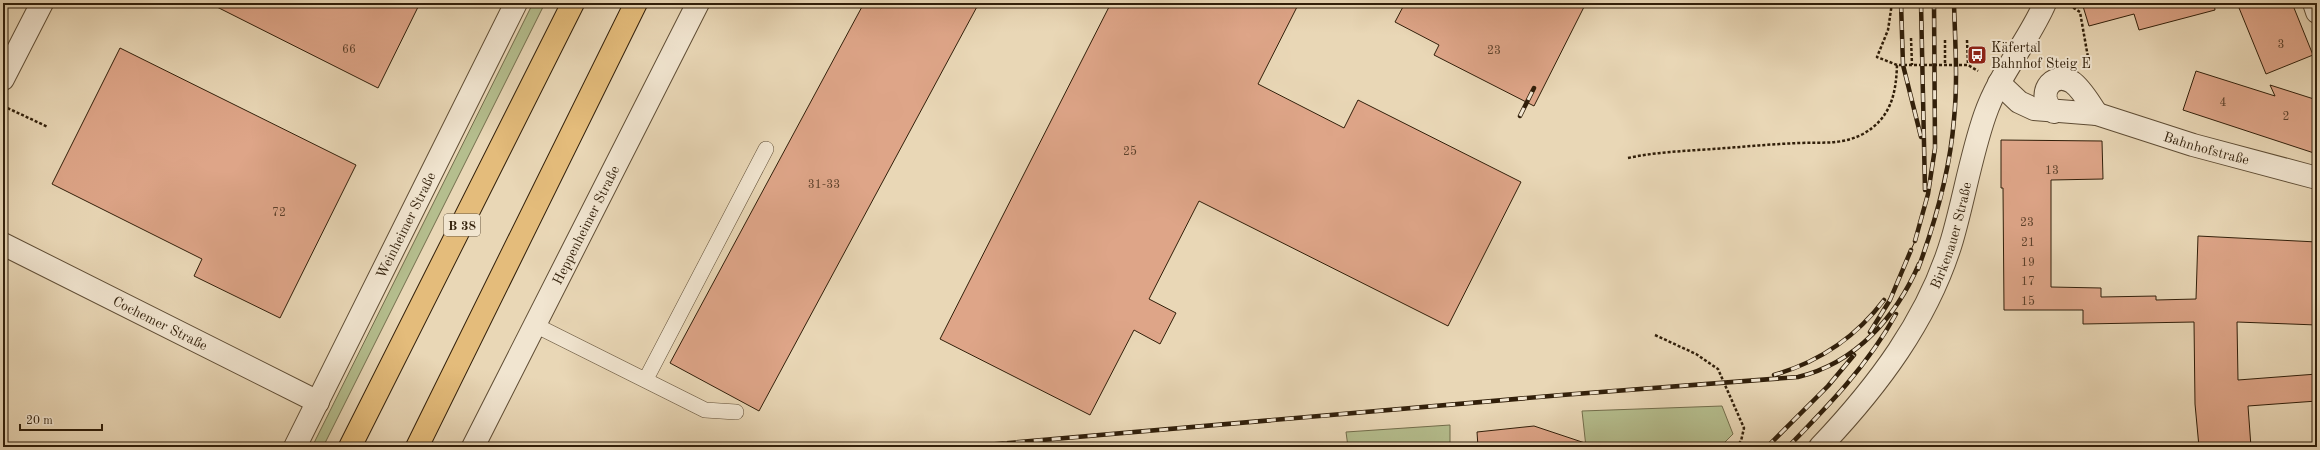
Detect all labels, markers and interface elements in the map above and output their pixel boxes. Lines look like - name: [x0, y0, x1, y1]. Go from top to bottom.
- house number: 3: [2278, 39, 2284, 51]
- place label: Käfertal Bahnhof Steig E: [1991, 41, 2091, 71]
- house number: 66: [342, 44, 356, 56]
- bus stop icon: Käfertal Bahnhof Steig E: [1966, 44, 1988, 66]
- house number: 23: [1487, 45, 1501, 57]
- house number: 4: [2220, 97, 2227, 109]
- house number: 2: [2283, 111, 2289, 123]
- street label: Bahnhofstraße: [2162, 130, 2251, 168]
- house number: 25: [1123, 145, 1137, 158]
- street label: Heppenheimer Straße: [551, 164, 622, 287]
- house number: 13: [2045, 165, 2059, 177]
- street label: Weinheimer Straße: [374, 170, 439, 281]
- house number: 31-33: [808, 179, 840, 191]
- street label: Birkenauer Straße: [1928, 181, 1974, 291]
- house number: 72: [272, 207, 286, 219]
- road number: B 38: [444, 214, 480, 236]
- house number: 23: [2020, 217, 2034, 229]
- house number: 21: [2021, 237, 2035, 249]
- house number: 19: [2021, 257, 2035, 269]
- house number: 17: [2021, 276, 2035, 288]
- street label: Cochemer Straße: [110, 294, 209, 353]
- house number: 15: [2021, 295, 2035, 308]
- scale bar: [20, 406, 102, 432]
- text: 20 m: [26, 415, 53, 427]

